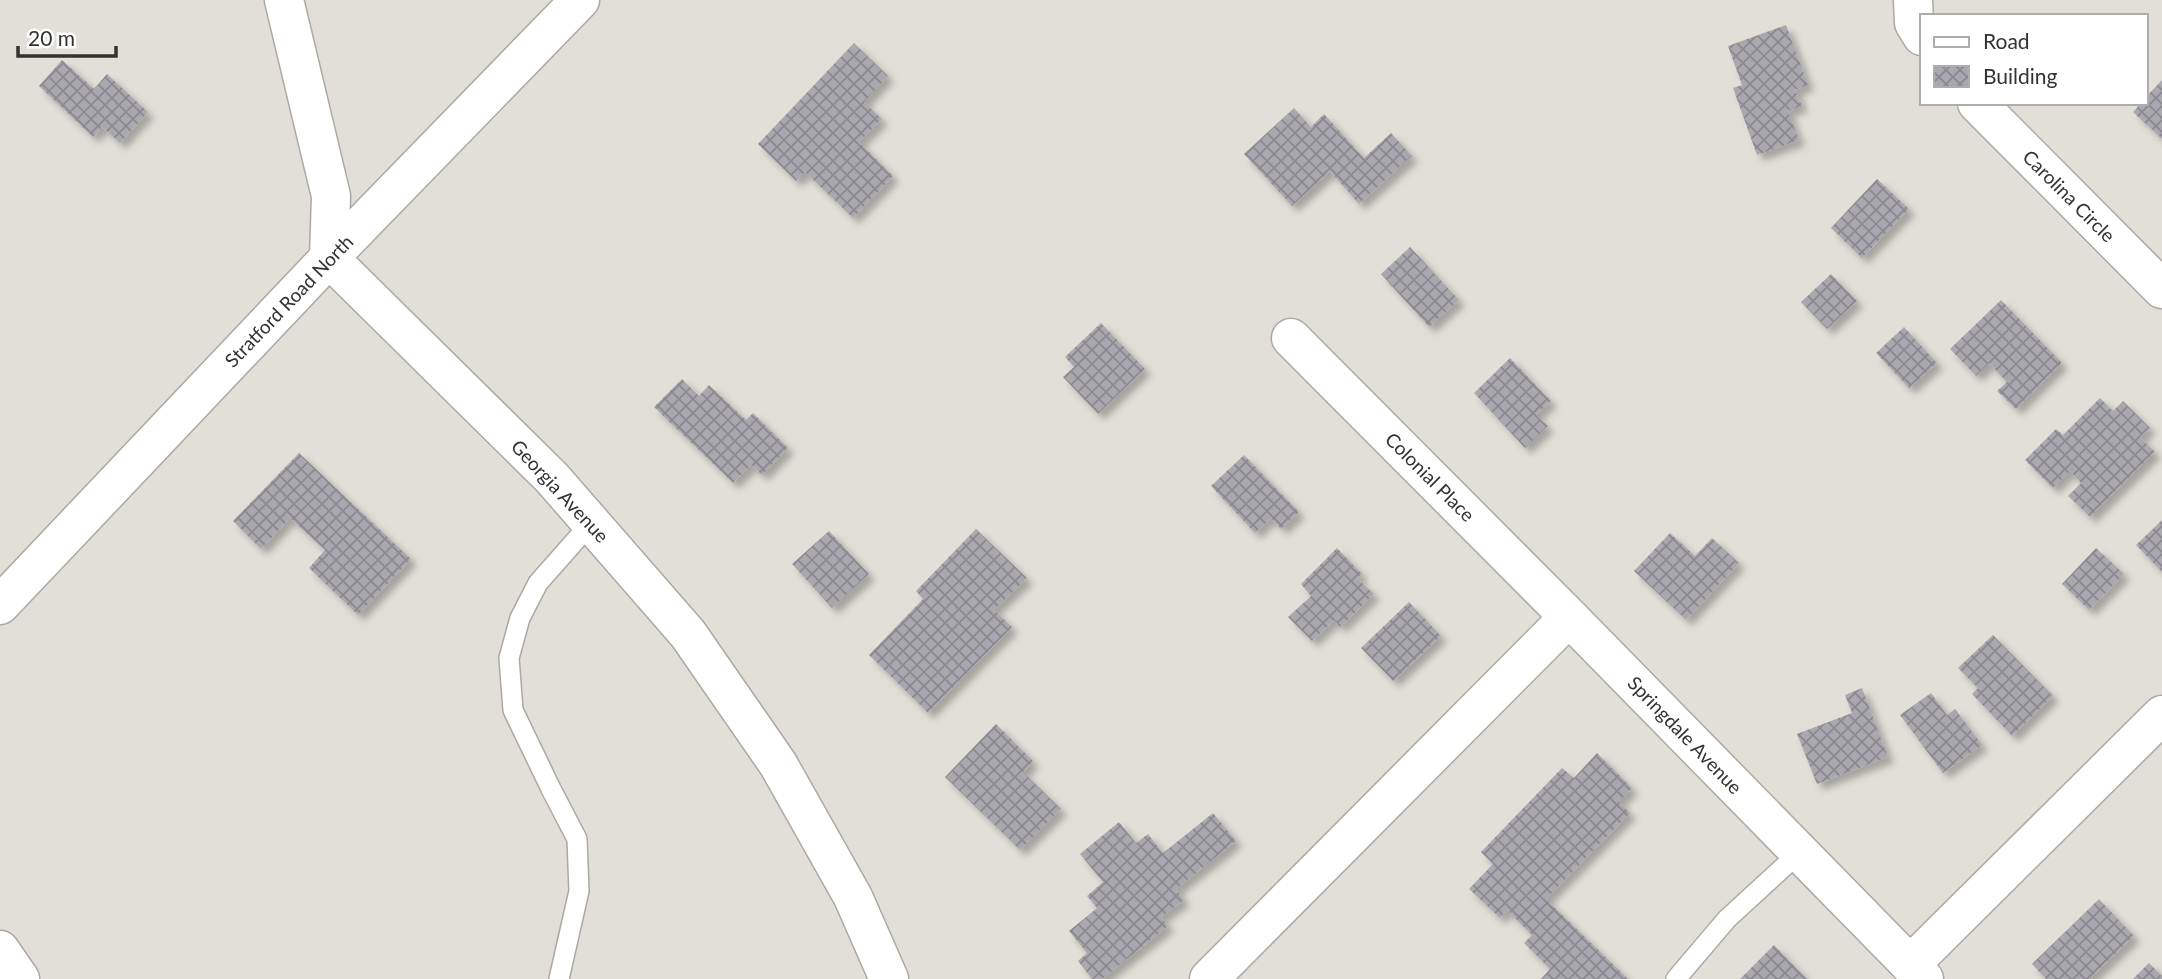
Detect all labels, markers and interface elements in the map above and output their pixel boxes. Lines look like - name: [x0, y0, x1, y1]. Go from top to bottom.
- scale bar: [18, 14, 116, 58]
- legend: [1920, 14, 2148, 105]
- text: 20 m: [28, 25, 75, 50]
- text: Road: [1983, 28, 2030, 53]
- text: Building: [1983, 63, 2058, 88]
- street label: Carolina Circle: [2019, 145, 2120, 246]
- street label: Stratford Road North: [220, 230, 358, 371]
- street label: Colonial Place: [1381, 427, 1480, 526]
- street label: Georgia Avenue: [507, 434, 614, 547]
- street label: Springdale Avenue: [1623, 671, 1747, 798]

